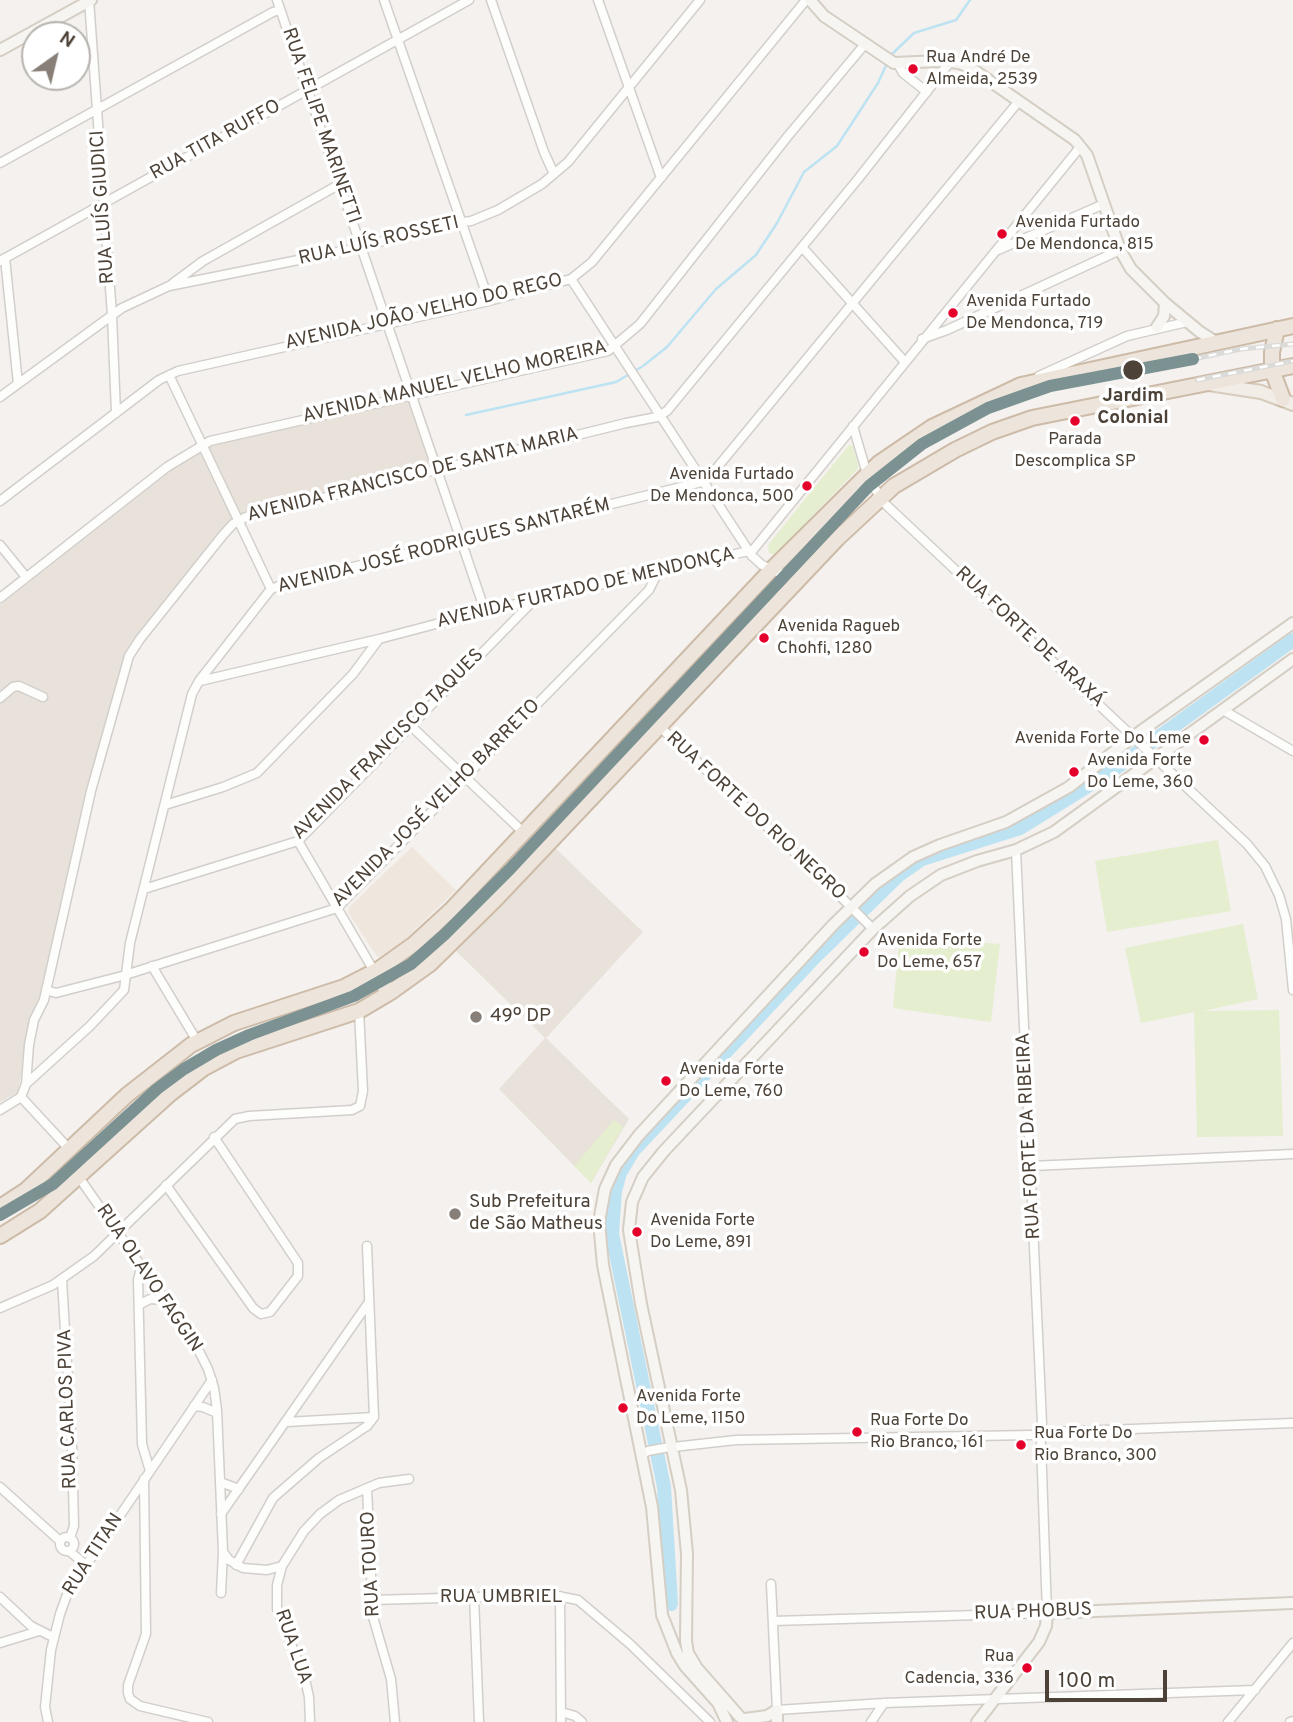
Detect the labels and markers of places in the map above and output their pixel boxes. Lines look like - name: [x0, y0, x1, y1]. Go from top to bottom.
- place label: Rua André De Almeida, 2539: [926, 49, 1038, 89]
- marker: Rua André De Almeida, 2539: [906, 62, 920, 76]
- place label: Avenida Furtado De Mendonca, 815: [1015, 214, 1154, 254]
- marker: Avenida Furtado De Mendonca, 815: [995, 227, 1009, 241]
- place label: Avenida Furtado De Mendonca, 719: [966, 293, 1103, 333]
- marker: Avenida Furtado De Mendonca, 719: [946, 306, 960, 320]
- marker: Jardim Colonial: [1121, 358, 1145, 382]
- place label: Jardim Colonial: [1097, 386, 1169, 430]
- marker: Parada Descomplica SP: [1068, 414, 1082, 428]
- place label: Parada Descomplica SP: [1014, 431, 1136, 471]
- place label: Avenida Furtado De Mendonca, 500: [650, 466, 794, 506]
- marker: Avenida Furtado De Mendonca, 500: [800, 479, 814, 493]
- place label: Avenida Ragueb Chohfi, 1280: [777, 618, 900, 658]
- marker: Avenida Ragueb Chohfi, 1280: [757, 631, 771, 645]
- place label: Avenida Forte Do Leme: [1015, 730, 1191, 750]
- marker: Avenida Forte Do Leme: [1197, 733, 1211, 747]
- place label: Avenida Forte Do Leme, 360: [1087, 752, 1194, 792]
- marker: Avenida Forte Do Leme, 360: [1067, 765, 1081, 779]
- place label: Avenida Forte Do Leme, 657: [877, 932, 982, 972]
- marker: Avenida Forte Do Leme, 657: [857, 945, 871, 959]
- place label: 49º DP: [490, 1006, 551, 1028]
- marker: 49º DP: [468, 1009, 484, 1025]
- place label: Avenida Forte Do Leme, 760: [679, 1061, 784, 1101]
- marker: Avenida Forte Do Leme, 760: [659, 1074, 673, 1088]
- place label: Sub Prefeitura de São Matheus: [469, 1192, 603, 1236]
- marker: Sub Prefeitura de São Matheus: [447, 1206, 463, 1222]
- place label: Avenida Forte Do Leme, 891: [650, 1212, 755, 1252]
- marker: Avenida Forte Do Leme, 891: [630, 1225, 644, 1239]
- place label: Avenida Forte Do Leme, 1150: [636, 1388, 745, 1428]
- marker: Avenida Forte Do Leme, 1150: [616, 1401, 630, 1415]
- place label: Rua Forte Do Rio Branco, 161: [870, 1412, 984, 1452]
- marker: Rua Forte Do Rio Branco, 161: [850, 1425, 864, 1439]
- place label: Rua Forte Do Rio Branco, 300: [1034, 1425, 1157, 1465]
- marker: Rua Forte Do Rio Branco, 300: [1014, 1438, 1028, 1452]
- place label: Rua Cadencia, 336: [905, 1648, 1014, 1688]
- marker: Rua Cadencia, 336: [1020, 1661, 1034, 1675]

